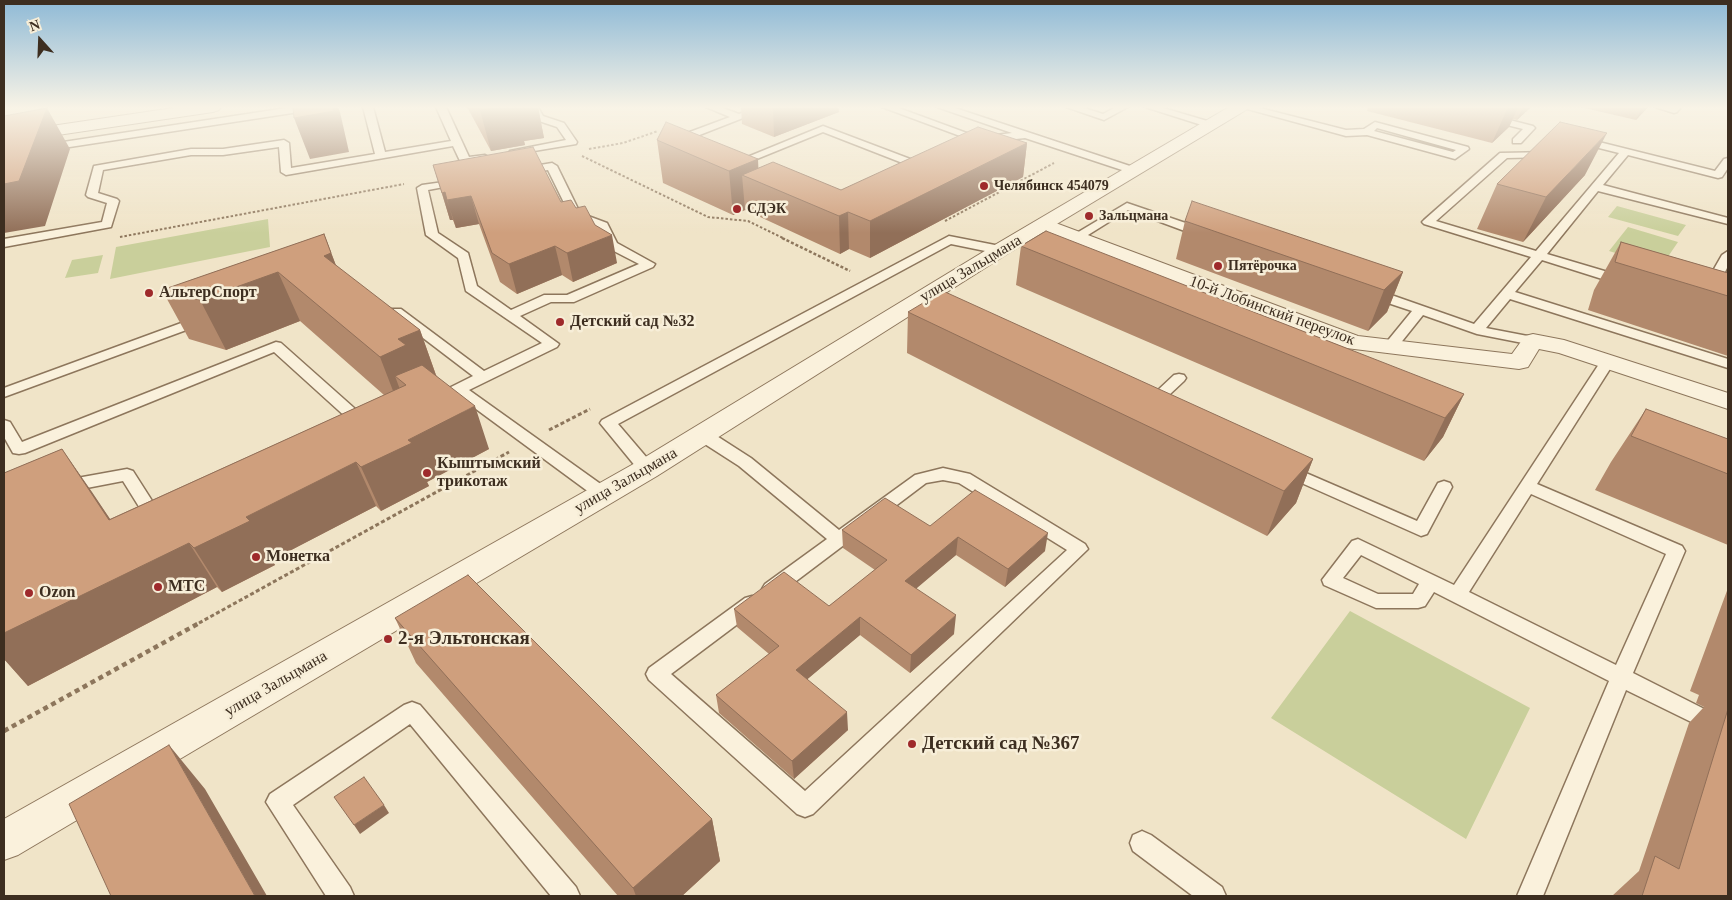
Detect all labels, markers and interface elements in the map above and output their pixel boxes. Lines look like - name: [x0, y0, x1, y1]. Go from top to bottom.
- north arrow: [15, 15, 65, 65]
- text: N: [27, 17, 42, 34]
- place label: Челябинск 454079: [994, 178, 1109, 194]
- marker: Челябинск 454079: [978, 180, 990, 192]
- place label: СДЭК: [747, 201, 786, 217]
- marker: СДЭК: [731, 203, 743, 215]
- place label: Зальцмана: [1099, 208, 1168, 224]
- marker: Зальцмана: [1083, 210, 1095, 222]
- street label: улица Зальцмана: [917, 231, 1025, 307]
- place label: Пятёрочка: [1228, 258, 1297, 274]
- marker: Пятёрочка: [1212, 260, 1224, 272]
- street label: 10-й Лобинский переулок: [1186, 272, 1358, 350]
- place label: АльтерСпорт: [159, 283, 257, 303]
- marker: АльтерСпорт: [143, 287, 155, 299]
- place label: Детский сад №32: [570, 312, 695, 332]
- marker: Детский сад №32: [554, 316, 566, 328]
- street label: улица Зальцмана: [571, 444, 681, 518]
- place label: Кыштымский трикотаж: [437, 454, 541, 492]
- marker: Кыштымский трикотаж: [421, 467, 433, 479]
- place label: Монетка: [266, 547, 330, 567]
- marker: Монетка: [250, 551, 262, 563]
- place label: МТС: [168, 577, 205, 597]
- marker: МТС: [152, 581, 164, 593]
- place label: Ozon: [39, 583, 75, 603]
- marker: Ozon: [23, 587, 35, 599]
- place label: 2-я Эльтонская: [398, 628, 530, 650]
- marker: 2-я Эльтонская: [382, 633, 394, 645]
- street label: улица Зальцмана: [221, 647, 331, 721]
- place label: Детский сад №367: [922, 733, 1079, 755]
- marker: Детский сад №367: [906, 738, 918, 750]

